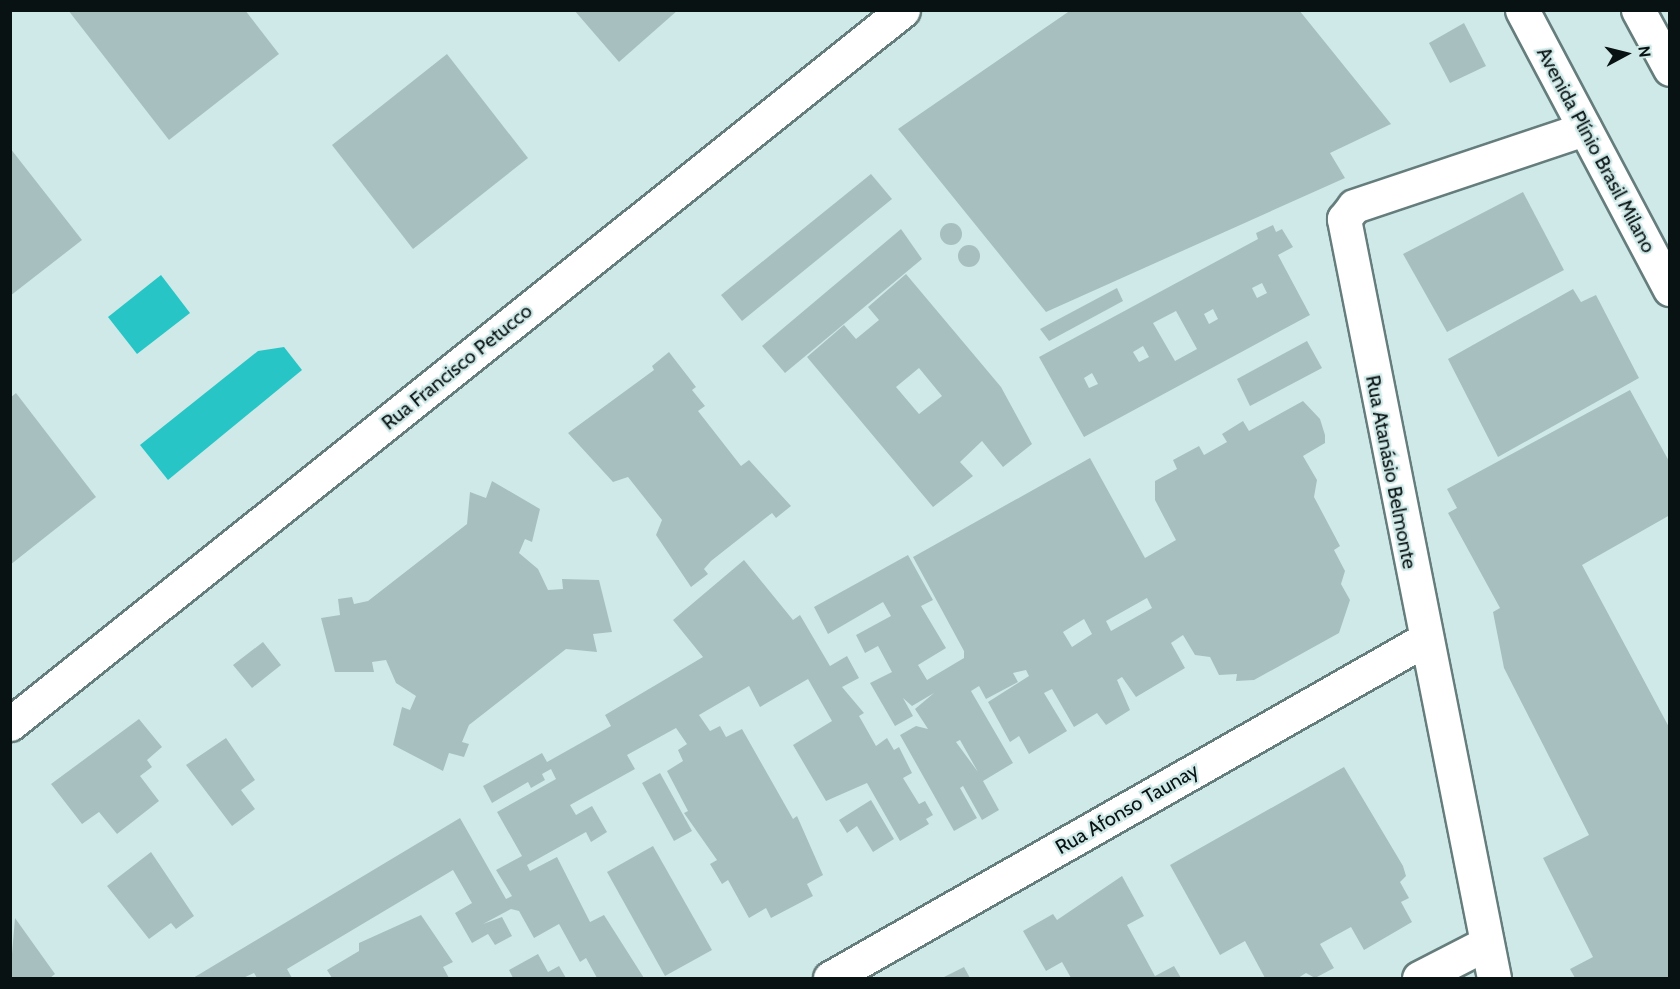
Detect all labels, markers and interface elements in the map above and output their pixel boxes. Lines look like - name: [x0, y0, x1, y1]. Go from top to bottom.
- north arrow: [1596, 24, 1656, 84]
- street label: Avenida Plínio Brasil Milano: [1532, 43, 1660, 257]
- text: N: [1634, 45, 1654, 59]
- street label: Rua Francisco Petucco: [377, 299, 537, 435]
- street label: Rua Atanásio Belmonte: [1360, 373, 1422, 571]
- street label: Rua Afonso Taunay: [1051, 758, 1203, 860]

